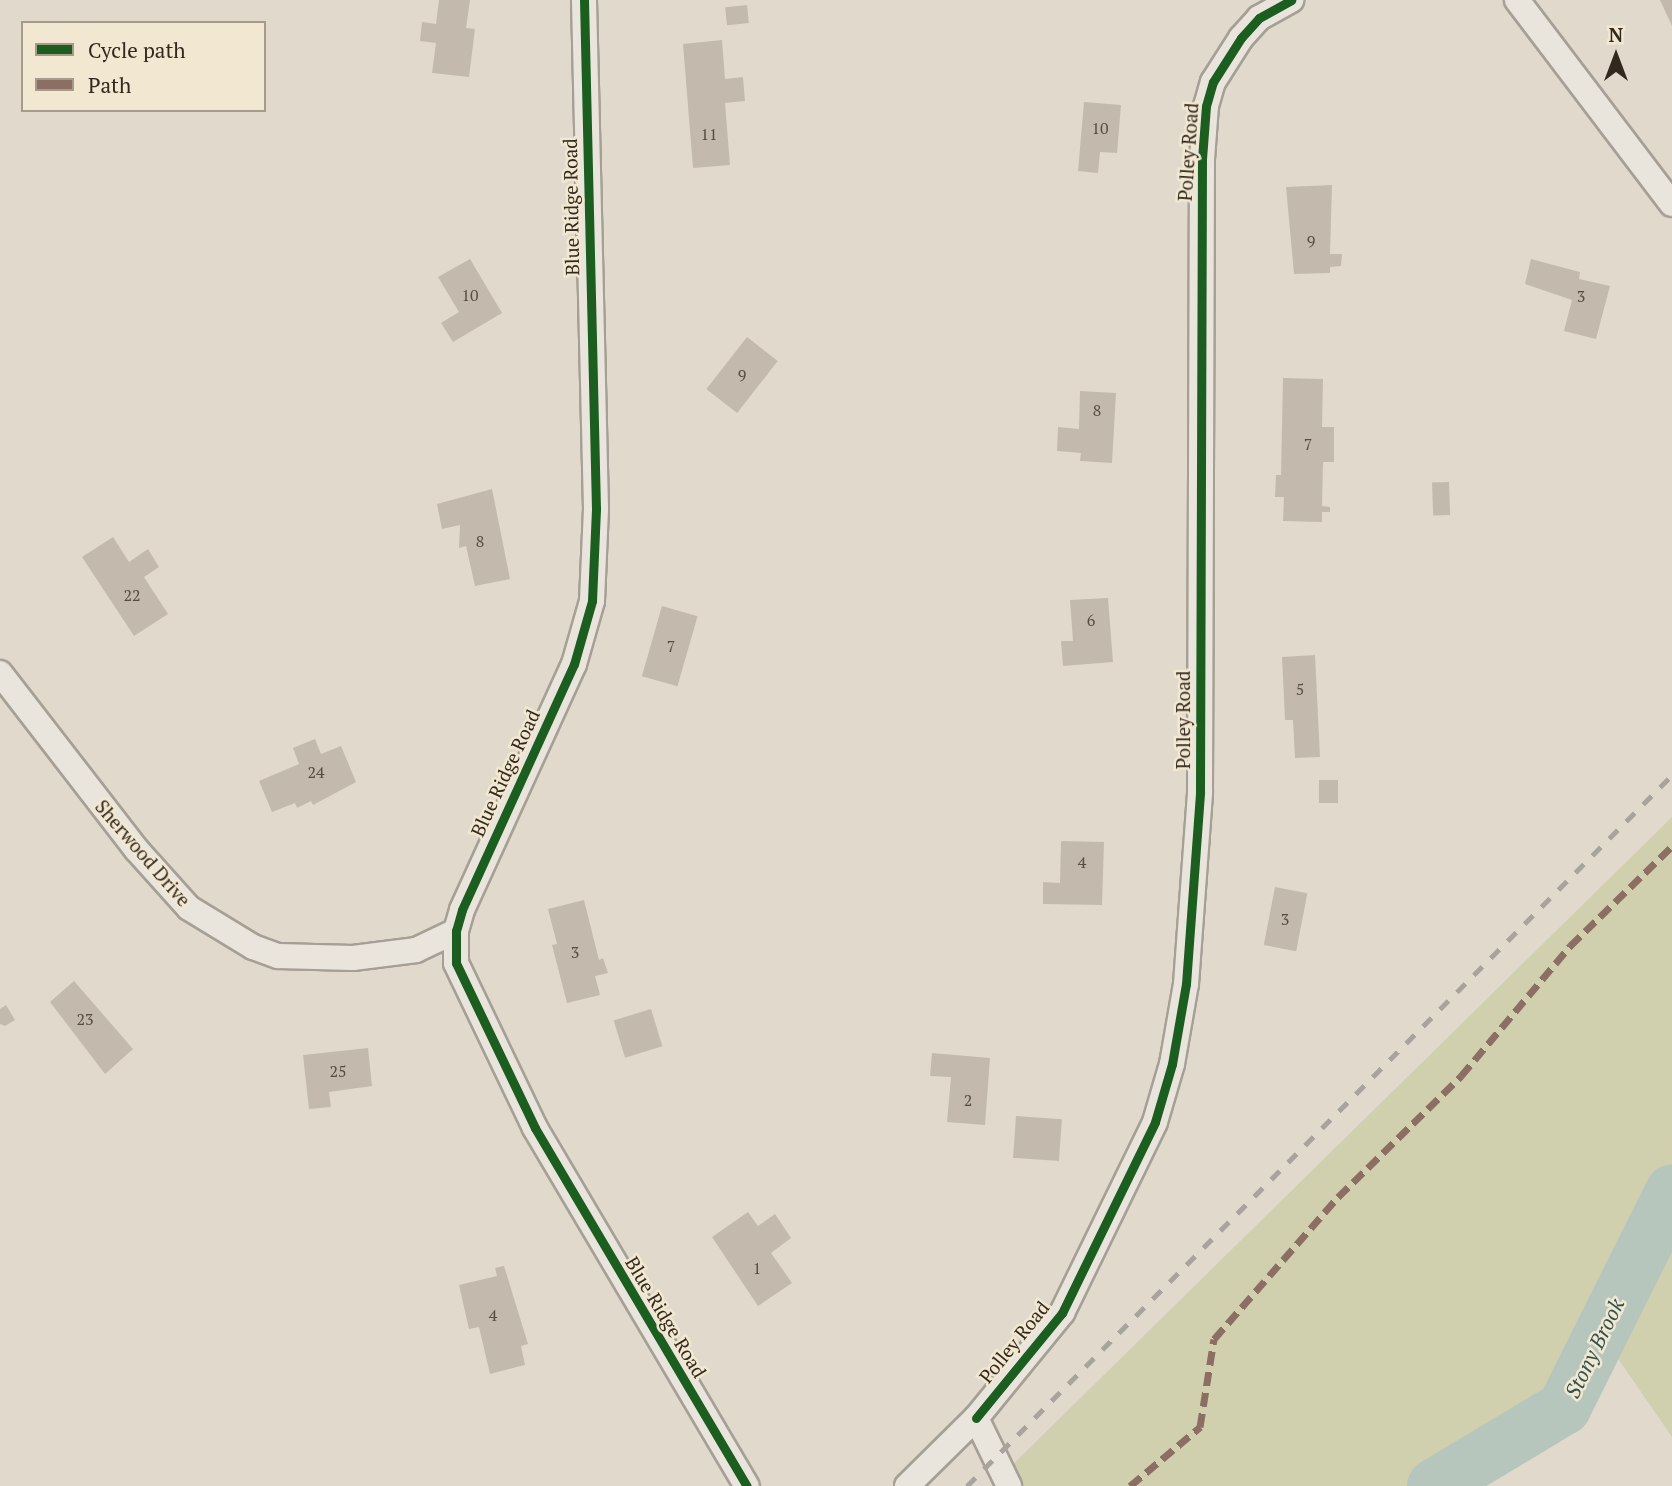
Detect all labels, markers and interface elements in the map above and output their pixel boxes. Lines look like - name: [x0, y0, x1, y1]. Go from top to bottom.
- legend: [21, 21, 266, 112]
- north arrow: [1581, 21, 1651, 91]
- text: N: [1609, 22, 1623, 47]
- text: Cycle path: [88, 36, 186, 64]
- text: Path: [88, 71, 131, 99]
- street label: Polley Road: [1173, 102, 1203, 202]
- house number: 10: [1091, 118, 1109, 138]
- house number: 11: [700, 124, 718, 144]
- street label: Blue Ridge Road: [558, 138, 584, 276]
- house number: 9: [1307, 231, 1315, 251]
- house number: 10: [461, 285, 479, 305]
- house number: 3: [1577, 286, 1585, 306]
- house number: 9: [738, 365, 746, 385]
- house number: 8: [1093, 400, 1101, 420]
- house number: 7: [1304, 434, 1312, 454]
- house number: 8: [476, 531, 484, 551]
- house number: 22: [123, 585, 141, 605]
- house number: 6: [1087, 610, 1095, 630]
- house number: 7: [667, 636, 675, 656]
- street label: Polley Road: [1172, 671, 1194, 769]
- house number: 5: [1296, 679, 1304, 699]
- street label: Blue Ridge Road: [466, 706, 544, 840]
- house number: 24: [307, 762, 325, 782]
- street label: Sherwood Drive: [91, 795, 195, 911]
- house number: 4: [1078, 852, 1086, 872]
- house number: 3: [1281, 909, 1289, 929]
- house number: 3: [571, 942, 579, 962]
- house number: 23: [76, 1009, 94, 1029]
- house number: 25: [329, 1061, 347, 1081]
- house number: 2: [964, 1090, 972, 1110]
- street label: Blue Ridge Road: [621, 1252, 711, 1382]
- house number: 1: [753, 1258, 761, 1278]
- water label: Stony Brook: [1559, 1294, 1629, 1402]
- street label: Polley Road: [974, 1297, 1054, 1387]
- house number: 4: [489, 1305, 497, 1325]

